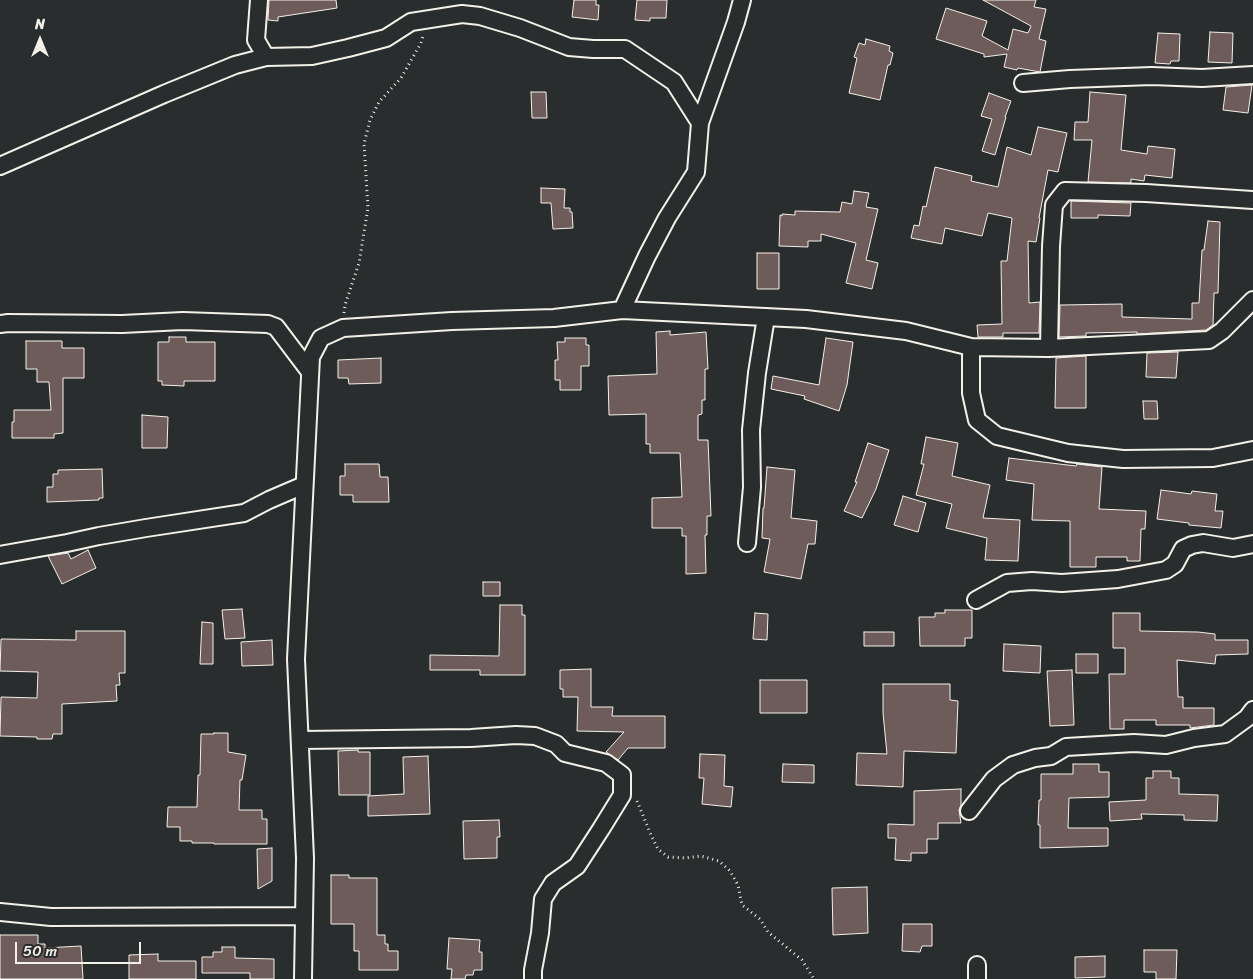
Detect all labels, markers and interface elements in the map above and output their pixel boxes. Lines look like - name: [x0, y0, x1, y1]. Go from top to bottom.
- text: N: [35, 12, 45, 37]
- north arrow: [15, 15, 65, 65]
- scale bar: [18, 932, 144, 964]
- text: 50 m: [23, 938, 57, 964]

